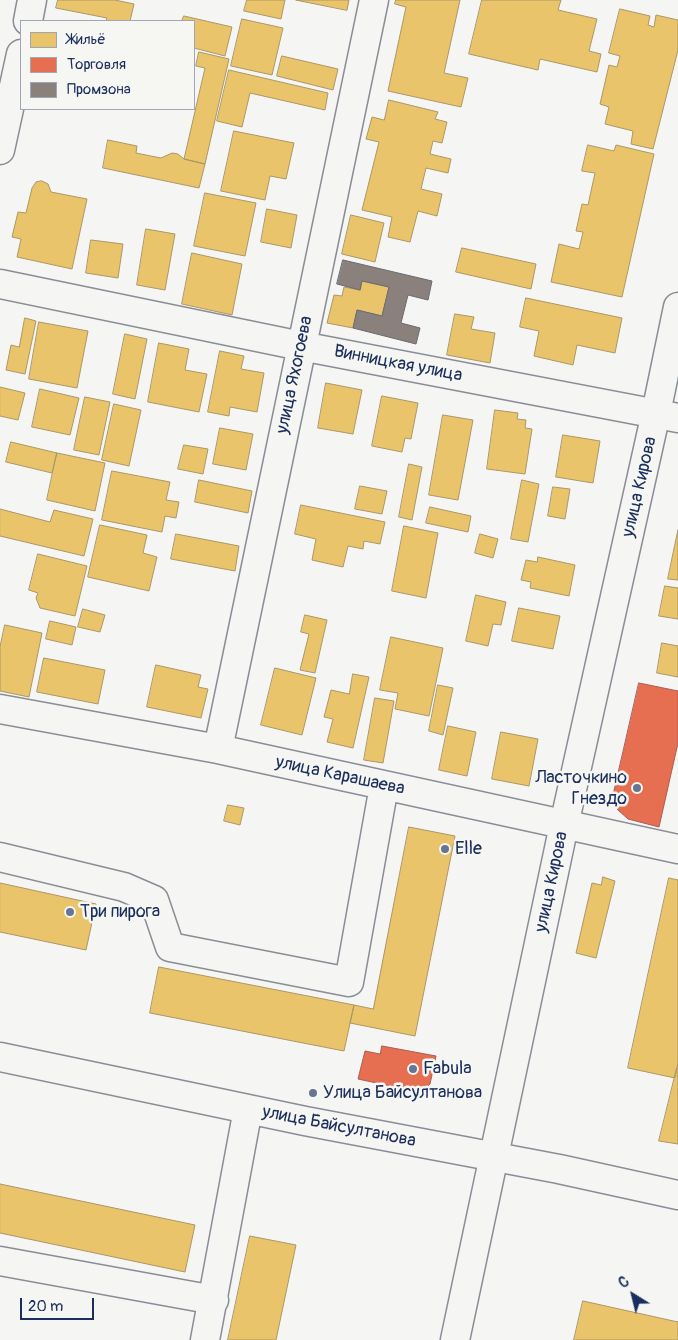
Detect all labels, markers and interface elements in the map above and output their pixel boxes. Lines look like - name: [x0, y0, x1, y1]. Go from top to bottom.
- legend: [20, 20, 195, 110]
- text: Жильё: [67, 30, 106, 49]
- text: Торговля: [67, 55, 126, 74]
- text: Промзона: [67, 80, 131, 99]
- street label: улица Яхогоева: [272, 314, 318, 436]
- street label: Винницкая улица: [332, 341, 464, 387]
- street label: улица Кирова: [618, 435, 662, 539]
- street label: улица Карашаева: [273, 752, 407, 800]
- place label: Ласточкино Гнездо: [535, 767, 627, 810]
- marker: Ласточкино Гнездо: [631, 782, 643, 794]
- street label: улица Кирова: [531, 830, 573, 934]
- place label: Elle: [455, 838, 482, 860]
- marker: Elle: [439, 843, 451, 855]
- place label: Три пирога: [80, 901, 160, 923]
- marker: Три пирога: [64, 906, 76, 918]
- place label: Fabula: [423, 1058, 472, 1080]
- marker: Fabula: [407, 1063, 419, 1075]
- place label: Улица Байсултанова: [323, 1082, 482, 1104]
- marker: Улица Байсултанова: [307, 1087, 319, 1099]
- street label: улица Байсултанова: [260, 1102, 418, 1152]
- north arrow: [608, 1270, 658, 1320]
- text: С: [615, 1273, 632, 1292]
- scale bar: [22, 1288, 96, 1320]
- text: 20 m: [28, 1297, 63, 1316]

